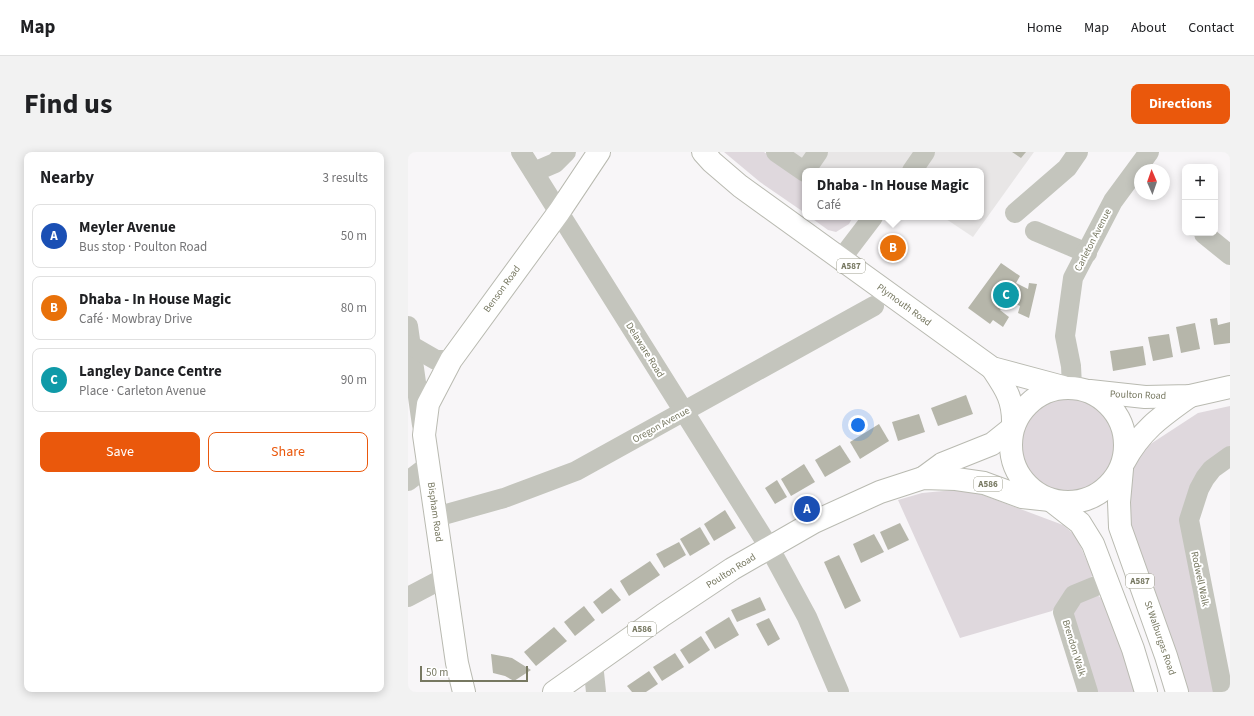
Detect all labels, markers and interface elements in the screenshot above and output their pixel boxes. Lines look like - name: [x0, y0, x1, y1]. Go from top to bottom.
- text: Map: [20, 14, 55, 41]
- text: Home: [1027, 18, 1062, 38]
- text: Map: [1084, 18, 1109, 38]
- text: About: [1131, 18, 1166, 38]
- text: Contact: [1188, 18, 1234, 38]
- text: Find us: [24, 84, 112, 124]
- button: Directions: [1131, 84, 1230, 124]
- north arrow: [1134, 164, 1170, 200]
- map controls: [1182, 164, 1218, 236]
- button: +: [1182, 164, 1218, 200]
- text: Nearby: [40, 166, 94, 190]
- popup: [802, 168, 984, 220]
- text: 3 results: [323, 169, 368, 187]
- text: Dhaba - In House Magic: [817, 175, 969, 196]
- text: Café: [817, 196, 841, 214]
- button: −: [1182, 200, 1218, 236]
- street label: Carleton Avenue: [1071, 206, 1115, 274]
- text: Meyler Avenue: [79, 217, 176, 238]
- text: A: [50, 227, 58, 245]
- text: 50 m: [341, 227, 367, 245]
- pin: B: [880, 233, 906, 263]
- text: Bus stop · Poulton Road: [79, 238, 207, 256]
- road number: A587: [837, 259, 865, 273]
- street label: Benson Road: [480, 263, 524, 315]
- street label: Plymouth Road: [874, 280, 934, 330]
- pin: C: [993, 280, 1019, 310]
- text: Dhaba - In House Magic: [79, 289, 231, 310]
- text: B: [50, 299, 58, 317]
- text: 80 m: [341, 299, 367, 317]
- text: Café · Mowbray Drive: [79, 310, 192, 328]
- street label: Delaware Road: [622, 320, 668, 380]
- text: Langley Dance Centre: [79, 361, 222, 382]
- text: C: [50, 371, 58, 389]
- text: 90 m: [341, 371, 367, 389]
- text: Place · Carleton Avenue: [79, 382, 206, 400]
- street label: Poulton Road: [1110, 387, 1166, 403]
- street label: Oregon Avenue: [630, 403, 692, 447]
- your location: [848, 415, 868, 435]
- button: Save: [40, 432, 200, 472]
- button: Share: [208, 432, 368, 472]
- road number: A586: [974, 477, 1002, 491]
- street label: Bispham Road: [424, 481, 446, 543]
- pin: A: [794, 494, 820, 524]
- street label: Poulton Road: [703, 550, 759, 592]
- street label: Rodwell Walk: [1187, 550, 1213, 608]
- road number: A587: [1126, 574, 1154, 588]
- street label: St Walburgas Road: [1141, 599, 1179, 677]
- street label: Brendon Walk: [1059, 618, 1089, 678]
- road number: A586: [628, 622, 656, 636]
- scale bar: [420, 664, 528, 683]
- text: 50 m: [426, 665, 448, 680]

